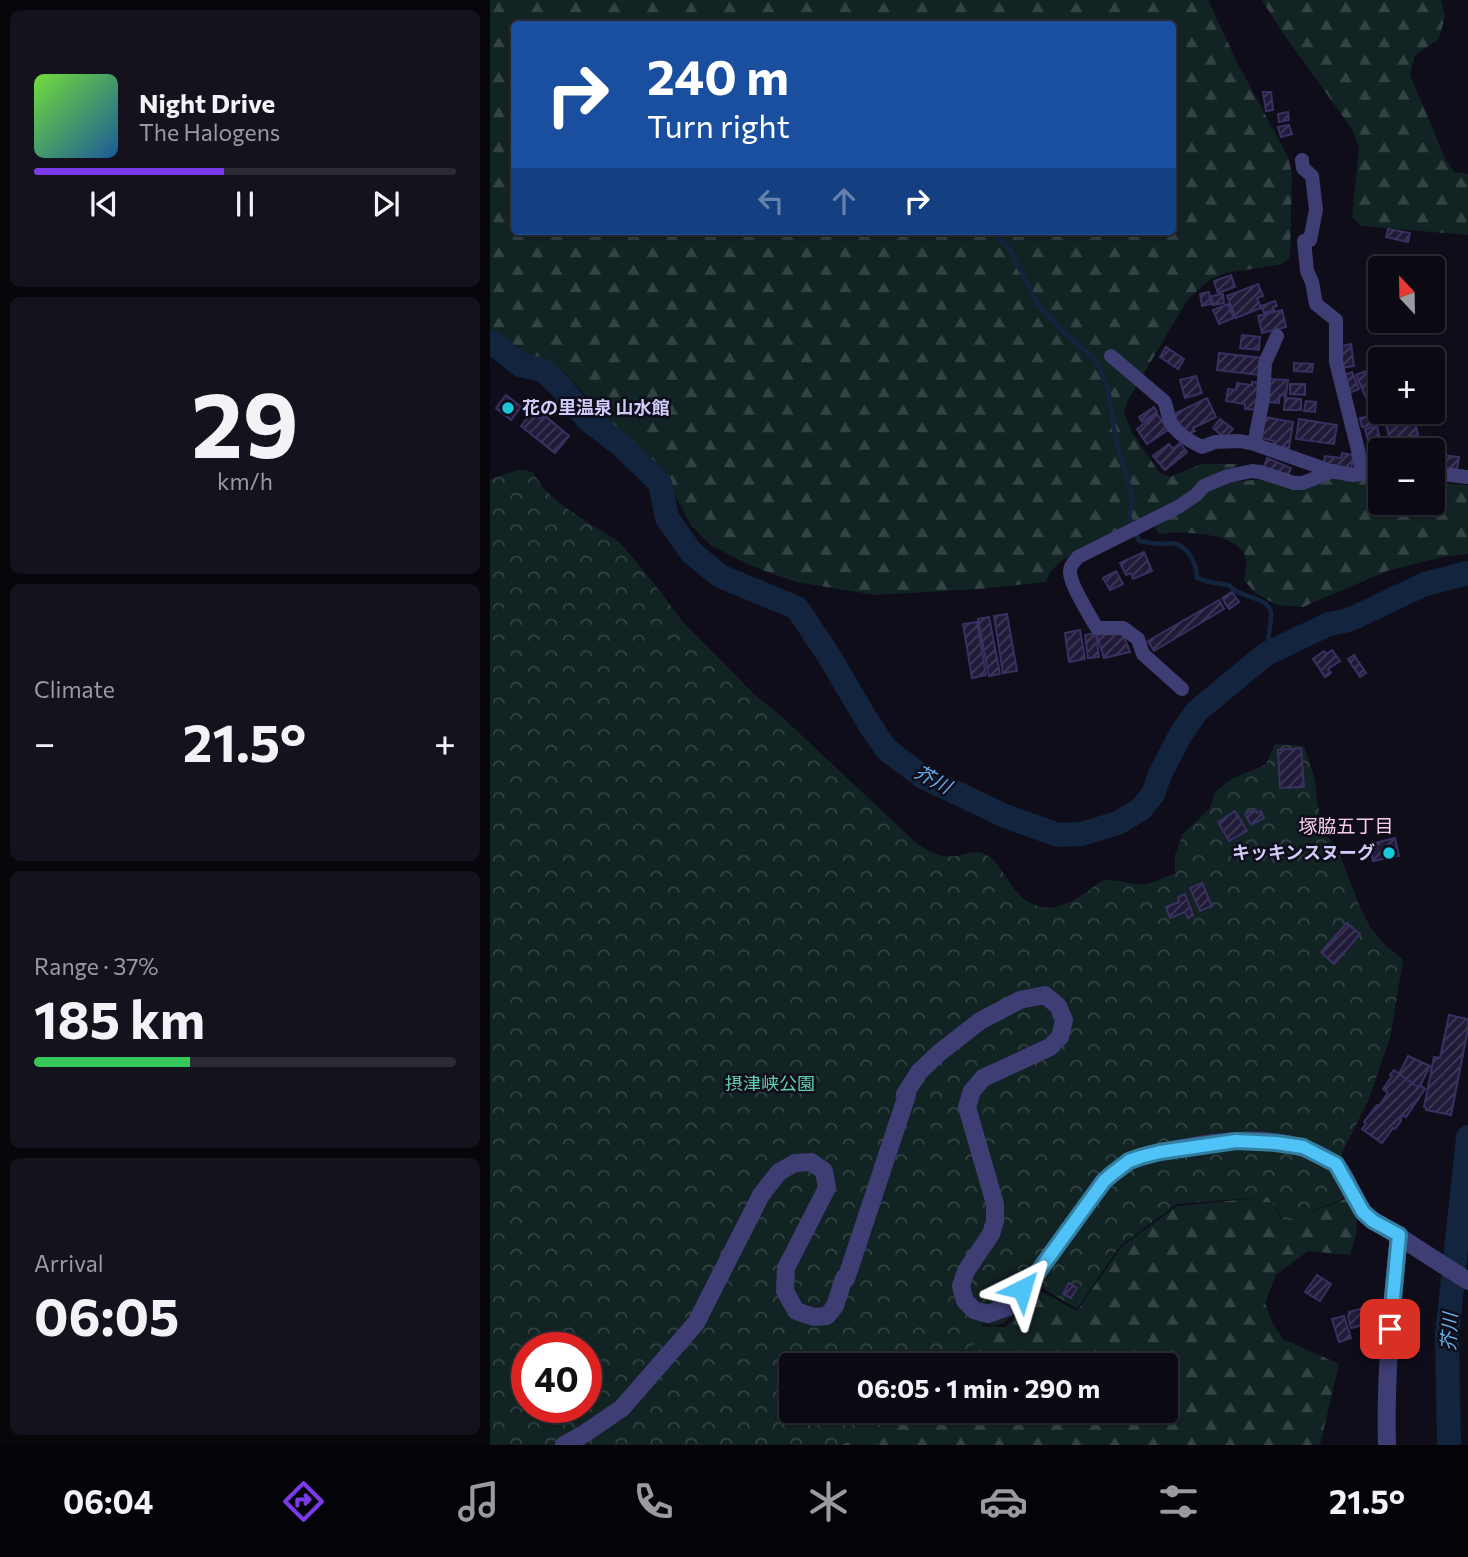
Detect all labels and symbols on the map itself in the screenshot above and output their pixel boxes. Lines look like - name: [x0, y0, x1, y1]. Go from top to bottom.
- north arrow: [1368, 256, 1446, 332]
- place label: 花の里温泉 山水館: [522, 396, 669, 418]
- marker: 花の里温泉 山水館: [500, 400, 516, 416]
- water label: 芥川: [911, 759, 957, 799]
- district label: 塚脇五丁目: [1298, 814, 1394, 837]
- place label: キッキンスヌーグ: [1232, 841, 1375, 863]
- marker: キッキンスヌーグ: [1381, 845, 1397, 861]
- park label: 摂津峡公園: [725, 1072, 815, 1094]
- position arrow: [985, 1252, 1059, 1326]
- pin: [1360, 1299, 1420, 1359]
- water label: 芥川: [1436, 1310, 1461, 1352]
- speed limit sign: 40: [511, 1332, 602, 1423]

